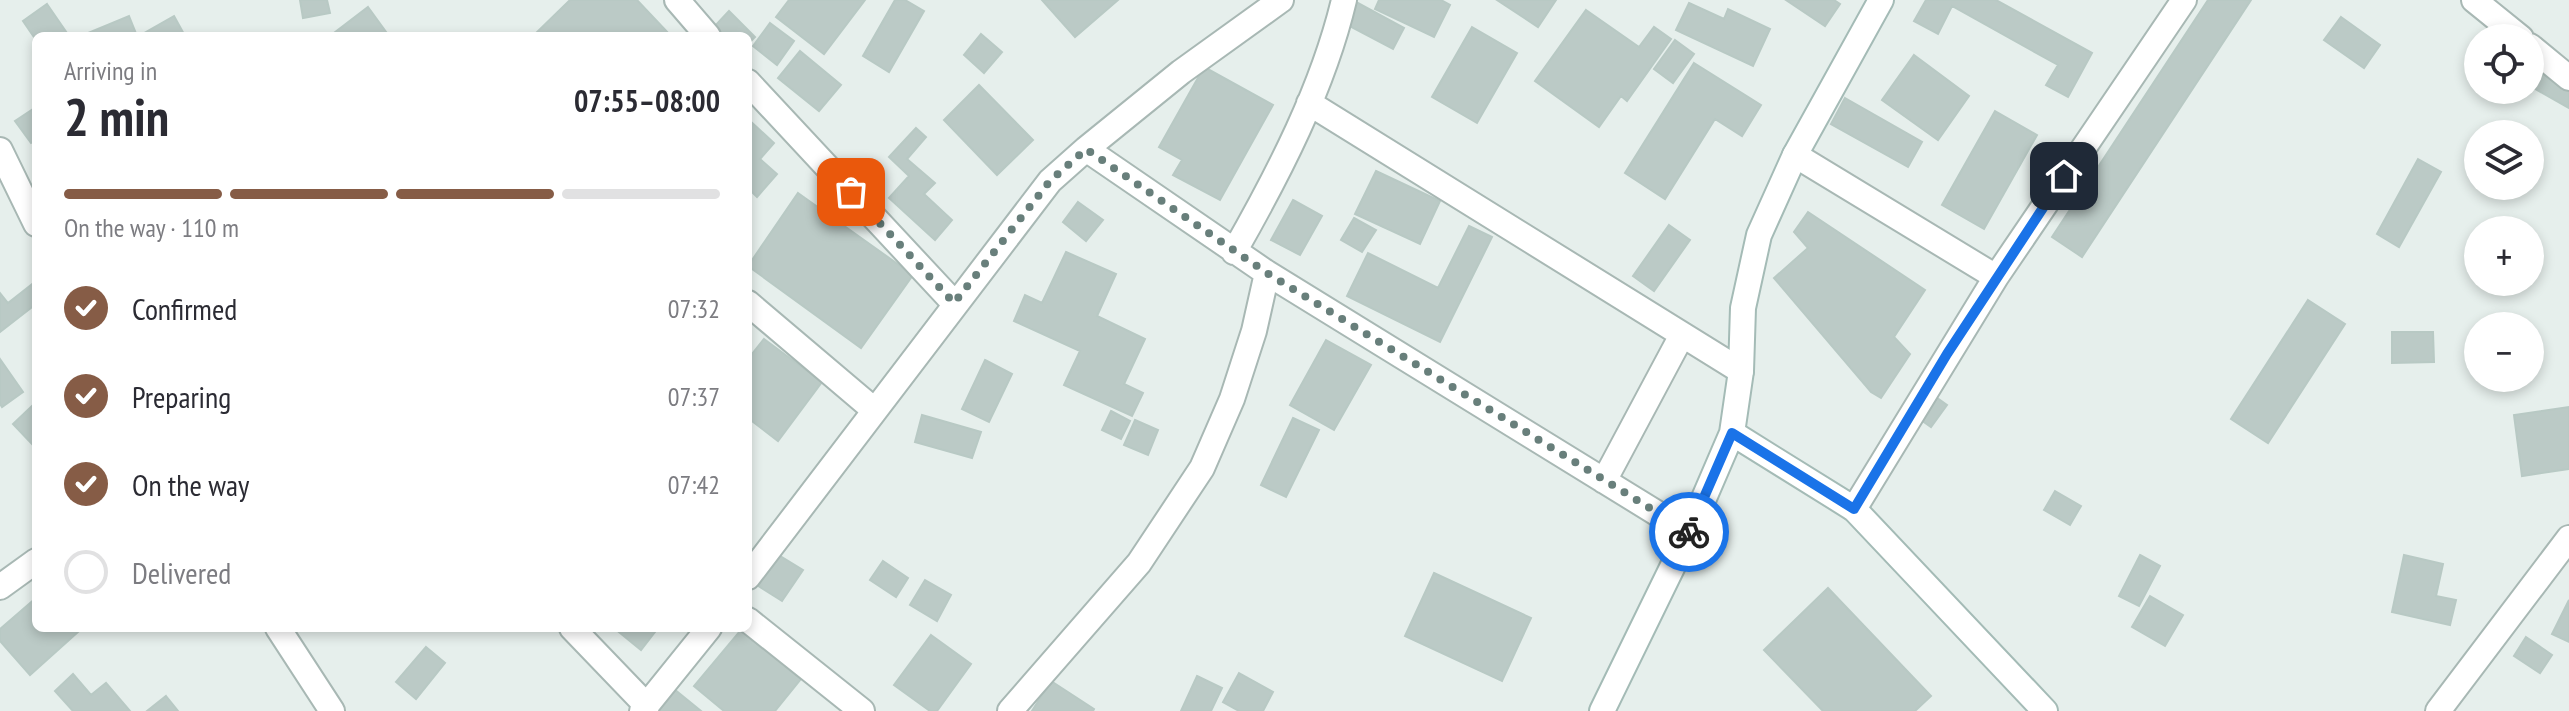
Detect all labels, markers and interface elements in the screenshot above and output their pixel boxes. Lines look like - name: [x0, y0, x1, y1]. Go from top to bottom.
- map controls: [2464, 24, 2544, 392]
- button: locate: [2464, 24, 2544, 104]
- text: Arriving in: [64, 54, 157, 87]
- text: 07:55–08:00: [574, 81, 720, 120]
- text: 2 min: [64, 83, 169, 150]
- button: layers: [2464, 120, 2544, 200]
- pin: [2030, 142, 2098, 210]
- icon: home: [2042, 154, 2086, 198]
- pin: [817, 158, 885, 226]
- icon: bag: [829, 170, 873, 214]
- text: On the way · 110 m: [64, 211, 239, 244]
- button: +: [2464, 216, 2544, 296]
- icon: check: [64, 286, 108, 330]
- text: Confirmed: [132, 289, 237, 328]
- text: 07:32: [668, 292, 720, 325]
- button: −: [2464, 312, 2544, 392]
- icon: check: [64, 374, 108, 418]
- text: Preparing: [132, 377, 231, 416]
- text: 07:37: [668, 380, 720, 413]
- icon: check: [64, 462, 108, 506]
- text: On the way: [132, 465, 249, 504]
- text: 07:42: [668, 468, 720, 501]
- courier: [1649, 492, 1729, 572]
- icon: bike: [1667, 510, 1711, 554]
- text: Delivered: [132, 553, 231, 592]

